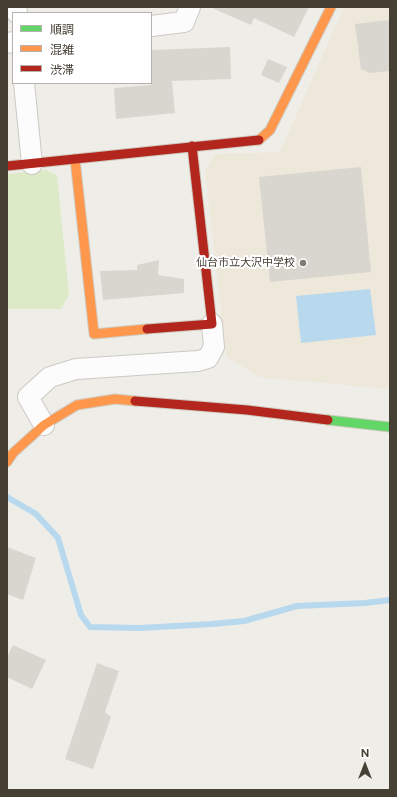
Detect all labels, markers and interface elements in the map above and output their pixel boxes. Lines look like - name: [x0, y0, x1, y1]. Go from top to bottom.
- legend: [12, 12, 152, 84]
- text: 順調: [50, 23, 74, 37]
- text: 混雑: [50, 43, 74, 57]
- text: 渋滞: [50, 63, 74, 77]
- place label: 仙台市立大沢中学校: [196, 256, 295, 270]
- marker: 仙台市立大沢中学校: [298, 258, 308, 268]
- north arrow: [345, 745, 385, 785]
- text: N: [361, 747, 369, 759]

